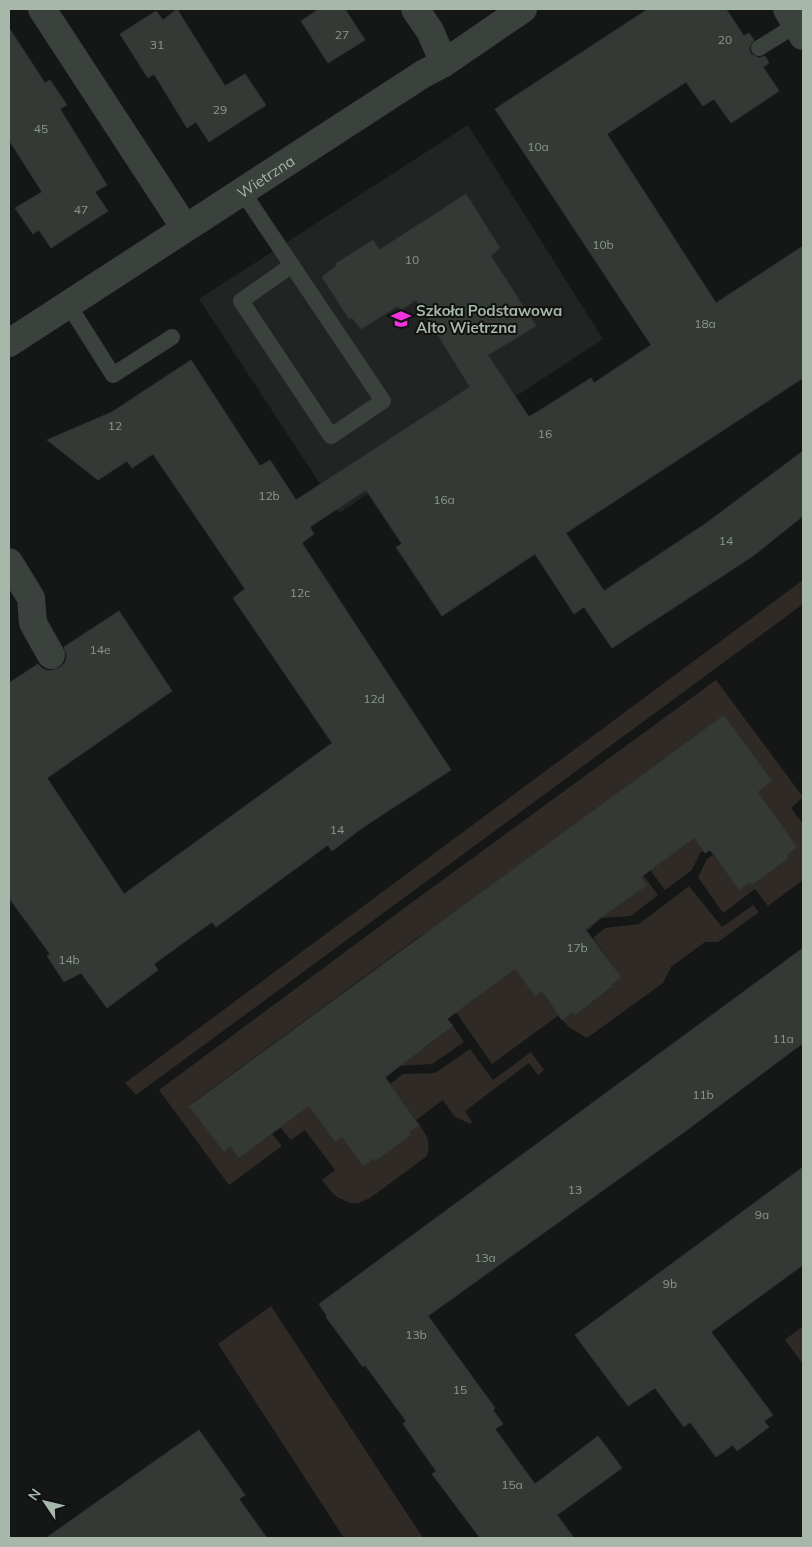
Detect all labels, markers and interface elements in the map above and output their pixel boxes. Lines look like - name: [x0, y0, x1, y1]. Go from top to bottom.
- house number: 27: [335, 27, 349, 42]
- house number: 20: [718, 32, 732, 47]
- house number: 31: [150, 37, 164, 52]
- house number: 29: [213, 102, 227, 117]
- house number: 45: [34, 121, 48, 136]
- house number: 10a: [527, 139, 549, 154]
- street label: Wietrzna: [233, 151, 298, 202]
- house number: 47: [74, 202, 88, 217]
- house number: 10b: [592, 237, 614, 252]
- house number: 10: [405, 252, 419, 267]
- place label: Szkoła Podstawowa Alto Wietrzna: [416, 301, 562, 337]
- school or university icon: Szkoła Podstawowa Alto Wietrzna: [390, 308, 412, 330]
- house number: 18a: [694, 316, 716, 331]
- house number: 12: [108, 418, 122, 433]
- house number: 16: [538, 426, 552, 441]
- house number: 12b: [258, 488, 280, 503]
- house number: 16a: [433, 492, 455, 507]
- house number: 14: [719, 533, 733, 548]
- house number: 12c: [290, 585, 310, 600]
- house number: 14e: [90, 642, 110, 657]
- house number: 12d: [363, 691, 385, 706]
- house number: 14: [330, 822, 344, 837]
- house number: 17b: [566, 940, 588, 955]
- house number: 14b: [58, 952, 80, 967]
- house number: 11a: [772, 1031, 794, 1046]
- house number: 11b: [692, 1087, 714, 1102]
- house number: 13: [568, 1182, 582, 1197]
- house number: 9a: [755, 1207, 769, 1222]
- house number: 13a: [474, 1250, 496, 1265]
- house number: 9b: [663, 1276, 677, 1291]
- house number: 13b: [405, 1327, 427, 1342]
- house number: 15: [453, 1382, 467, 1397]
- north arrow: [20, 1477, 70, 1527]
- house number: 15a: [501, 1477, 523, 1492]
- text: N: [24, 1485, 45, 1504]

